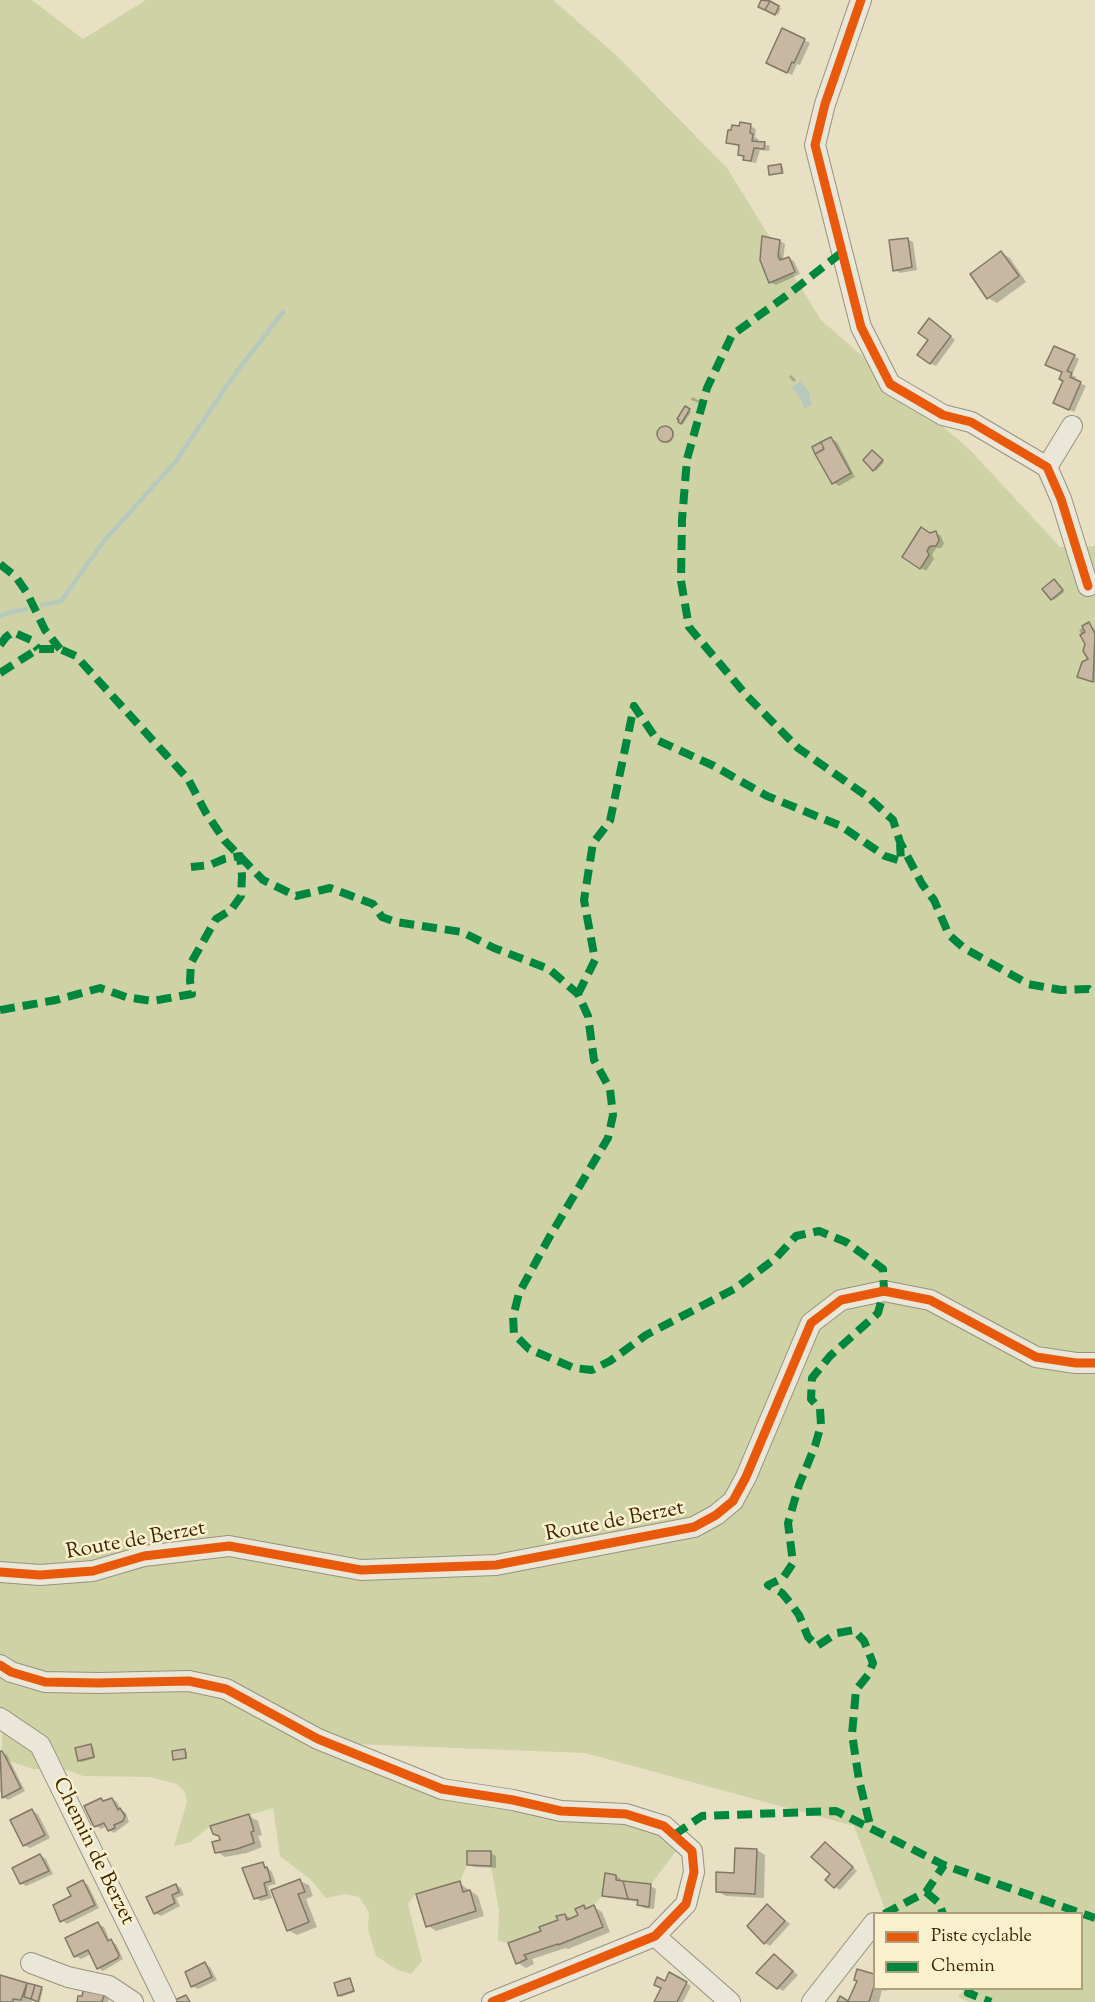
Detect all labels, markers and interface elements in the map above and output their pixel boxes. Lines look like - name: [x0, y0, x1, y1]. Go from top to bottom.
- street label: Route de Berzet: [543, 1497, 687, 1549]
- street label: Route de Berzet: [64, 1517, 208, 1567]
- street label: Chemin de Berzet: [45, 1774, 139, 1930]
- legend: [873, 1912, 1083, 1990]
- text: Piste cyclable: [931, 1924, 1032, 1950]
- text: Chemin: [931, 1954, 995, 1980]

